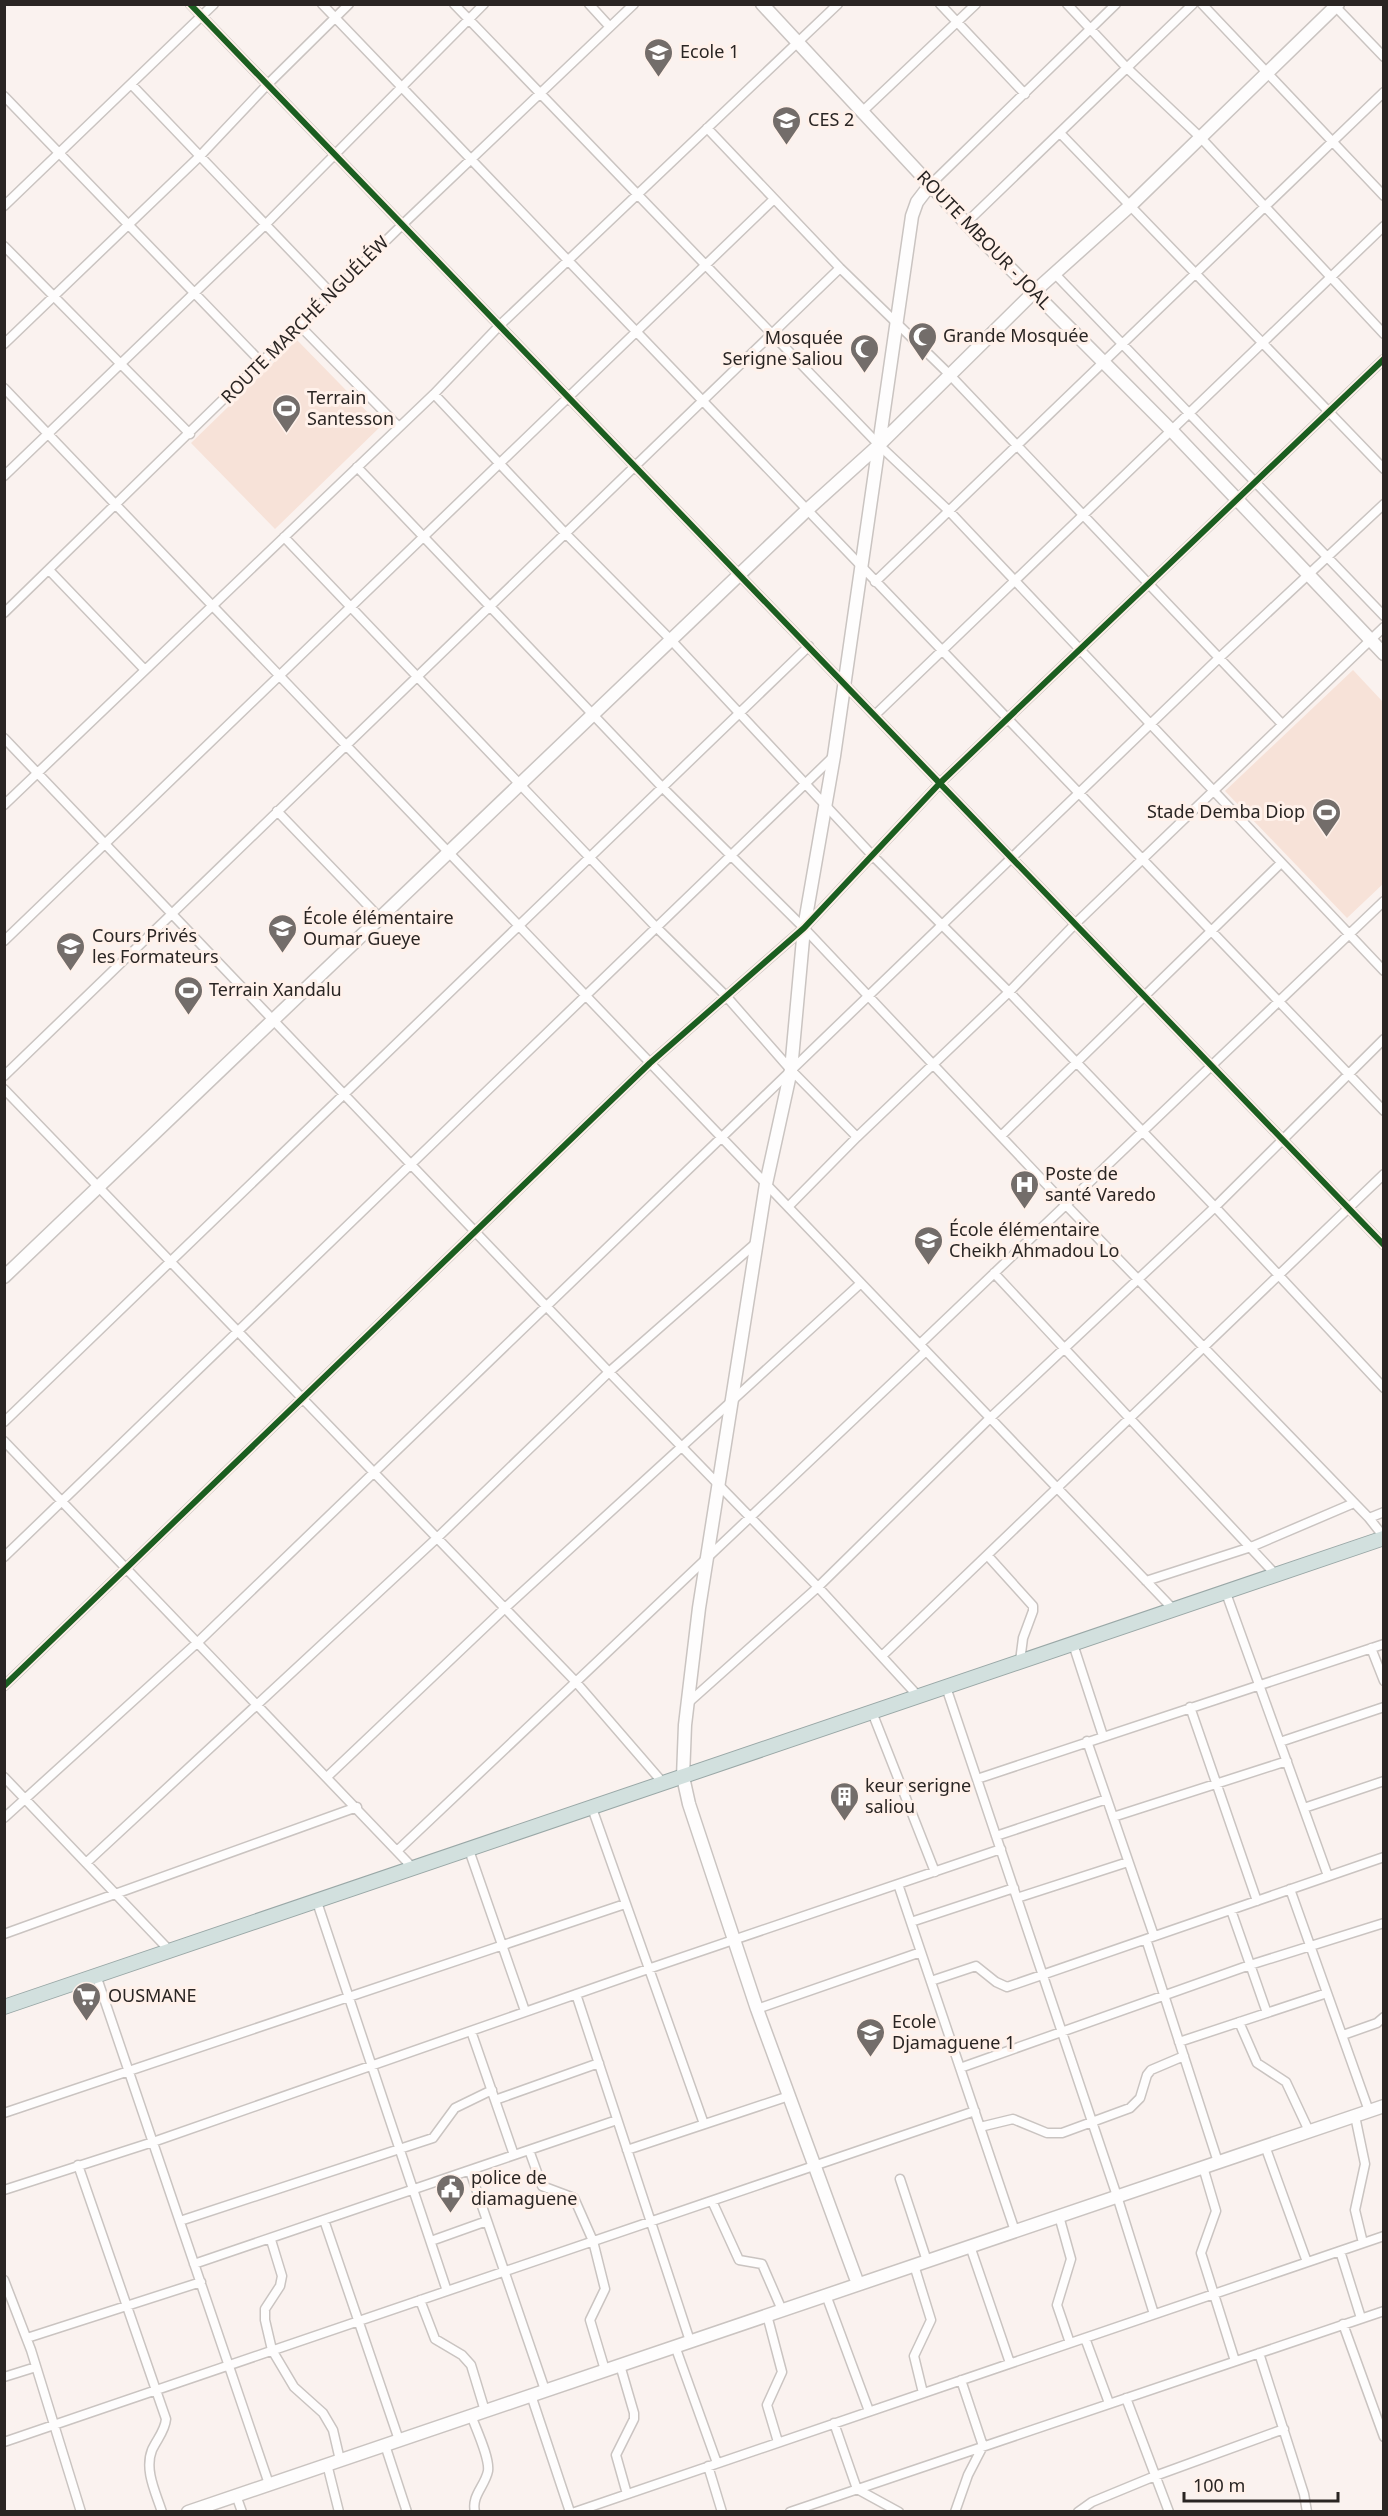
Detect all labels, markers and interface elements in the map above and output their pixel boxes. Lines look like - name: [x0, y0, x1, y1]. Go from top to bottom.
- school or university icon: Ecole 1: [643, 36, 675, 78]
- place label: Ecole 1: [680, 39, 739, 63]
- school or university icon: CES 2: [771, 104, 803, 146]
- place label: CES 2: [808, 107, 854, 131]
- street label: ROUTE MBOUR - JOAL: [912, 165, 1057, 314]
- street label: ROUTE MARCHÉ NGUÉLÉW: [215, 230, 393, 408]
- mosque icon: Grande Mosquée: [906, 320, 938, 362]
- place label: Grande Mosquée: [943, 323, 1089, 347]
- place label: Mosquée Serigne Saliou: [723, 325, 843, 370]
- mosque icon: Mosquée Serigne Saliou: [848, 332, 880, 374]
- place label: Terrain Santesson: [307, 385, 394, 430]
- sports icon: Terrain Santesson: [270, 392, 302, 434]
- sports icon: Stade Demba Diop: [1310, 796, 1342, 838]
- place label: Stade Demba Diop: [1147, 799, 1305, 823]
- place label: École élémentaire Oumar Gueye: [303, 905, 454, 950]
- school or university icon: École élémentaire Oumar Gueye: [266, 912, 298, 954]
- place label: Cours Privés les Formateurs: [92, 923, 219, 968]
- school or university icon: Cours Privés les Formateurs: [55, 930, 87, 972]
- sports icon: Terrain Xandalu: [172, 974, 204, 1016]
- place label: Terrain Xandalu: [209, 977, 342, 1001]
- place label: Poste de santé Varedo: [1045, 1161, 1156, 1206]
- hospital icon: Poste de santé Varedo: [1008, 1168, 1040, 1210]
- place label: École élémentaire Cheikh Ahmadou Lo: [949, 1217, 1119, 1262]
- school or university icon: École élémentaire Cheikh Ahmadou Lo: [912, 1224, 944, 1266]
- place label: keur serigne saliou: [865, 1773, 971, 1818]
- building icon: keur serigne saliou: [828, 1780, 860, 1822]
- supermarket icon: OUSMANE: [71, 1980, 103, 2022]
- place label: OUSMANE: [108, 1983, 197, 2007]
- place label: Ecole Djamaguene 1: [892, 2009, 1015, 2054]
- school or university icon: Ecole Djamaguene 1: [855, 2016, 887, 2058]
- place label: police de diamaguene: [471, 2165, 577, 2210]
- public building icon: police de diamaguene: [434, 2172, 466, 2214]
- scale bar: [1184, 2465, 1338, 2503]
- text: 100 m: [1193, 2473, 1245, 2497]

